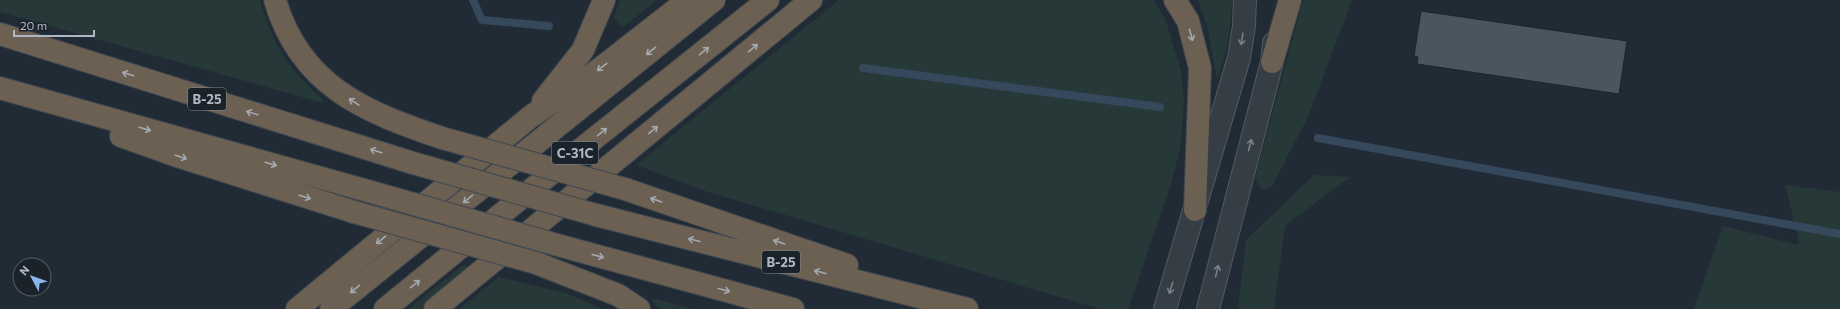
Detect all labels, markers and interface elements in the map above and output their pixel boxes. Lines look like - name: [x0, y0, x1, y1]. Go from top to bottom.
- scale bar: [14, 12, 94, 38]
- text: 20 m: [20, 18, 47, 32]
- one-way arrow: [1188, 28, 1196, 41]
- one-way arrow: [1238, 32, 1246, 45]
- one-way arrow: [748, 43, 759, 52]
- one-way arrow: [645, 46, 656, 55]
- one-way arrow: [699, 46, 710, 55]
- one-way arrow: [596, 63, 607, 72]
- one-way arrow: [122, 70, 135, 77]
- road number: B-25: [188, 88, 226, 110]
- one-way arrow: [349, 98, 360, 106]
- one-way arrow: [246, 109, 259, 116]
- one-way arrow: [139, 126, 152, 133]
- one-way arrow: [648, 126, 658, 135]
- one-way arrow: [597, 127, 608, 136]
- one-way arrow: [1247, 139, 1254, 152]
- road number: C-31C: [552, 142, 598, 164]
- one-way arrow: [370, 147, 383, 154]
- one-way arrow: [175, 154, 188, 161]
- one-way arrow: [264, 161, 277, 168]
- one-way arrow: [299, 193, 311, 201]
- one-way arrow: [462, 195, 473, 203]
- one-way arrow: [649, 196, 662, 203]
- one-way arrow: [376, 236, 387, 245]
- one-way arrow: [688, 236, 701, 243]
- one-way arrow: [772, 238, 785, 245]
- road number: B-25: [762, 251, 800, 273]
- one-way arrow: [592, 253, 605, 261]
- north arrow: [12, 257, 52, 297]
- text: N: [16, 263, 32, 277]
- one-way arrow: [1214, 265, 1222, 278]
- one-way arrow: [814, 268, 827, 275]
- one-way arrow: [409, 280, 420, 289]
- one-way arrow: [1167, 281, 1174, 294]
- one-way arrow: [350, 285, 361, 294]
- one-way arrow: [717, 287, 730, 294]

